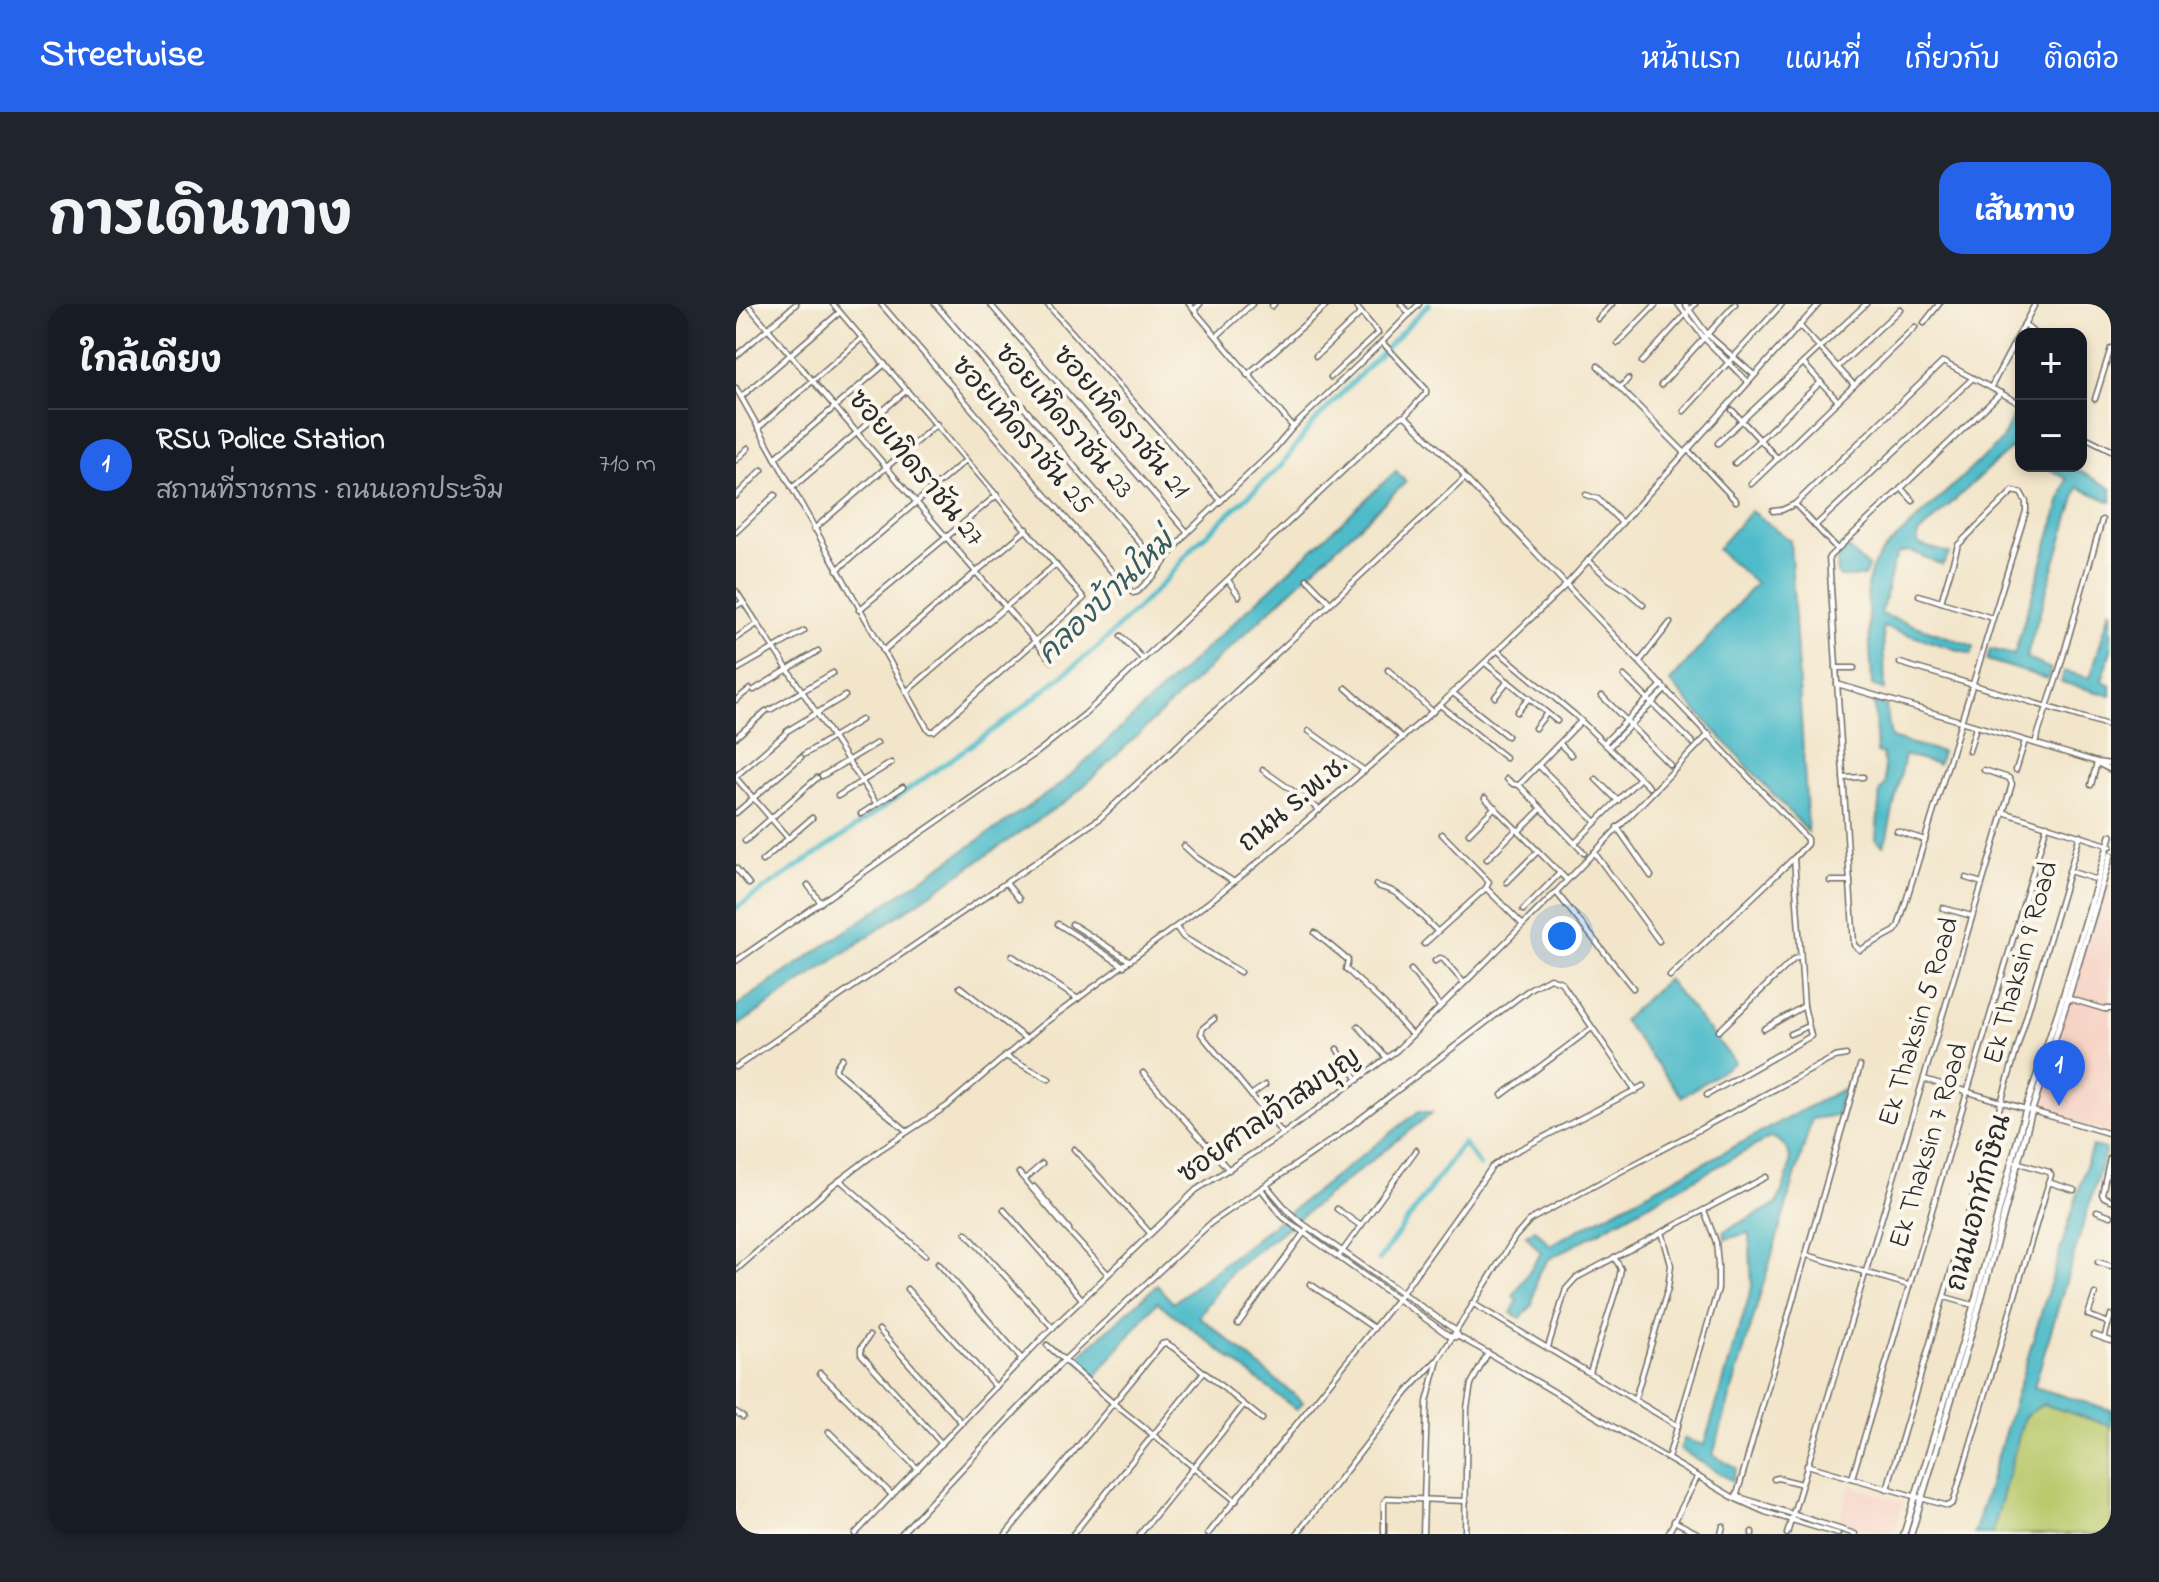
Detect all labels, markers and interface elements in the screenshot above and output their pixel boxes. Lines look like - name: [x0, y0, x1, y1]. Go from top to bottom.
- text: Streetwise: [40, 28, 204, 84]
- text: หน้าแรก: [1641, 41, 1741, 82]
- text: แผนที่: [1785, 41, 1861, 82]
- text: เกี่ยวกับ: [1905, 41, 2000, 82]
- text: ติดต่อ: [2044, 41, 2119, 82]
- button: เส้นทาง: [1939, 162, 2111, 254]
- text: การเดินทาง: [48, 179, 352, 260]
- map controls: [2015, 328, 2087, 472]
- button: +: [2015, 328, 2087, 400]
- street label: ซอยเทิดราชัน 23: [984, 335, 1142, 509]
- street label: ซอยเทิดราชัน 21: [1042, 337, 1198, 509]
- text: ใกล้เคียง: [80, 338, 222, 388]
- street label: ซอยเทิดราชัน 25: [940, 347, 1102, 525]
- street label: ซอยเทิดราชัน 27: [837, 381, 994, 557]
- button: −: [2015, 400, 2087, 472]
- text: RSU Police Station: [156, 419, 385, 463]
- text: 1: [102, 446, 110, 484]
- text: 710 m: [599, 446, 656, 484]
- text: สถานที่ราชการ · ถนนเอกประจิม: [156, 473, 504, 511]
- water label: คลองบ้านใหม่: [1028, 518, 1189, 676]
- street label: ถนน ร.พ.ช.: [1230, 747, 1358, 863]
- street label: Ek Thaksin 9 Road: [1973, 856, 2071, 1069]
- street label: Ek Thaksin 5 Road: [1869, 912, 1971, 1132]
- your location: [1542, 916, 1582, 956]
- street label: ซอยศาลเจ้าสมบุญ: [1170, 1038, 1370, 1195]
- street label: Ek Thaksin 7 Road: [1879, 1038, 1981, 1254]
- pin: 1: [2033, 1040, 2085, 1106]
- street label: ถนนเอกทักษิณ: [1937, 1110, 2023, 1296]

